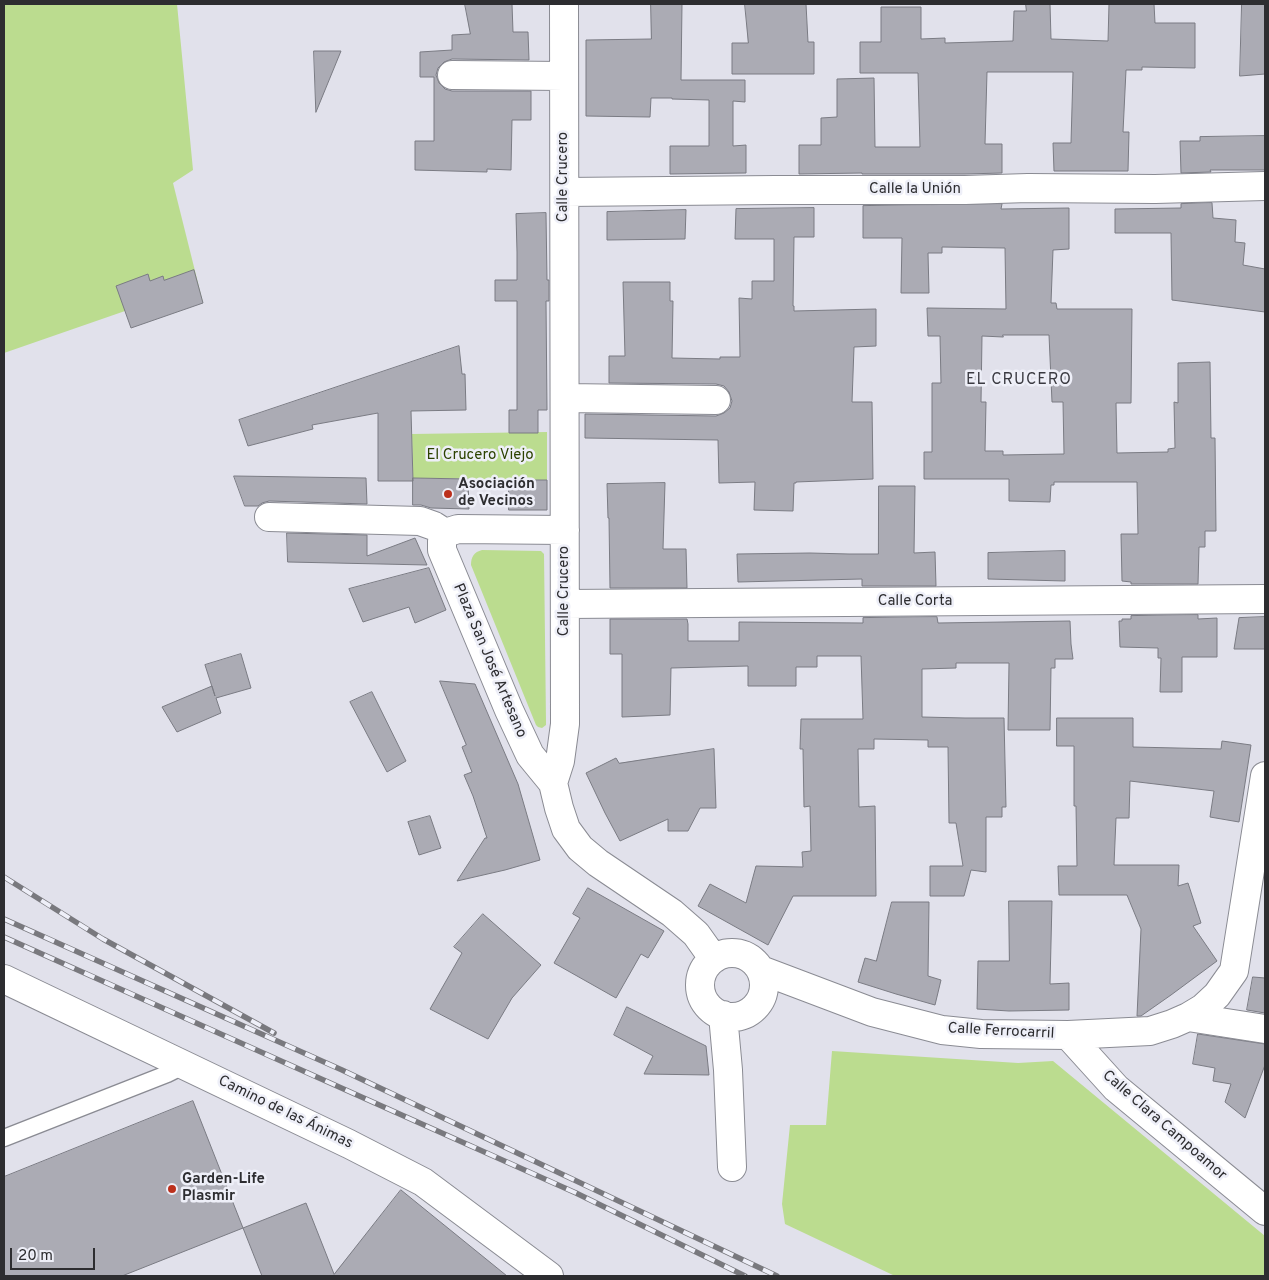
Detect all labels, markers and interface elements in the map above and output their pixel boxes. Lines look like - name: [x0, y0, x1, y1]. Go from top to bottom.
- street label: Calle Crucero: [555, 132, 573, 222]
- street label: Calle la Unión: [869, 181, 961, 199]
- district label: EL CRUCERO: [965, 371, 1073, 391]
- park label: El Crucero Viejo: [426, 447, 534, 465]
- place label: Asociación de Vecinos: [458, 476, 535, 511]
- marker: Asociación de Vecinos: [442, 488, 454, 500]
- street label: Calle Crucero: [556, 546, 574, 636]
- street label: Plaza San José Artesano: [448, 581, 530, 741]
- street label: Calle Corta: [878, 593, 952, 611]
- street label: Calle Ferrocarril: [947, 1020, 1055, 1044]
- street label: Calle Clara Campoamor: [1098, 1067, 1230, 1185]
- street label: Camino de las Ánimas: [215, 1073, 355, 1153]
- place label: Garden-Life Plasmir: [182, 1171, 265, 1206]
- marker: Garden-Life Plasmir: [166, 1183, 178, 1195]
- scale bar: [12, 1238, 98, 1270]
- text: 20 m: [18, 1247, 53, 1266]

